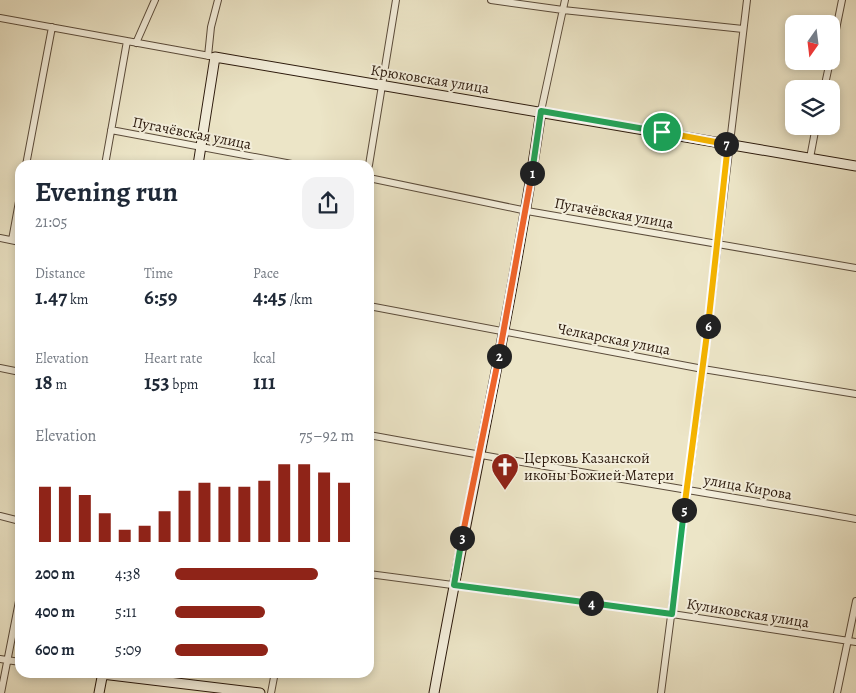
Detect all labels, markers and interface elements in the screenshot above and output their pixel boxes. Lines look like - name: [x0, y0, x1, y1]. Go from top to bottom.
- north arrow: [785, 15, 840, 70]
- map controls: [785, 15, 840, 135]
- street label: Крюковская улица: [369, 60, 491, 98]
- button: layers: [785, 80, 840, 135]
- pin: [641, 111, 683, 153]
- street label: Пугачёвская улица: [131, 112, 253, 154]
- icon: arrive: [648, 118, 676, 146]
- pin: 7: [714, 132, 738, 156]
- text: 7: [724, 135, 729, 154]
- pin: 1: [520, 160, 544, 186]
- text: 1: [530, 164, 535, 183]
- text: Evening run: [35, 173, 178, 211]
- button: share: [302, 177, 354, 229]
- street label: Пугачёвская улица: [553, 193, 675, 233]
- text: 21:05: [35, 211, 67, 233]
- text: Distance: [35, 264, 85, 283]
- text: Time: [144, 264, 173, 283]
- text: Pace: [253, 264, 279, 283]
- text: 1.47: [35, 283, 67, 311]
- text: 6:59: [144, 283, 178, 311]
- text: 4:45: [253, 283, 287, 311]
- text: km: [67, 290, 89, 309]
- text: /km: [287, 290, 313, 309]
- pin: 6: [696, 314, 720, 338]
- text: 6: [705, 317, 712, 336]
- street label: Челкарская улица: [556, 318, 672, 360]
- pin: 2: [486, 344, 512, 368]
- text: 2: [496, 347, 503, 366]
- text: Elevation: [35, 349, 89, 368]
- text: Heart rate: [144, 349, 202, 368]
- text: kcal: [253, 349, 275, 368]
- text: 18: [35, 368, 53, 396]
- text: 153: [144, 368, 170, 396]
- text: 111: [253, 368, 276, 396]
- text: m: [53, 375, 67, 394]
- text: bpm: [170, 375, 198, 394]
- text: Elevation: [35, 425, 96, 447]
- text: 75–92 m: [299, 425, 354, 447]
- place label: Церковь Казанской иконы Божией Матери: [524, 448, 674, 485]
- church icon: Церковь Казанской иконы Божией Матери: [490, 452, 520, 491]
- street label: улица Кирова: [701, 469, 794, 505]
- pin: 5: [672, 498, 696, 522]
- text: 5: [682, 501, 687, 520]
- pin: 3: [450, 526, 474, 550]
- text: 3: [459, 529, 466, 548]
- text: 200 m: [35, 563, 75, 585]
- text: 4:38: [115, 563, 140, 585]
- pin: 4: [578, 590, 604, 616]
- street label: Куликовская улица: [685, 593, 811, 633]
- text: 4: [588, 594, 595, 613]
- text: 400 m: [35, 601, 75, 623]
- text: 5:11: [115, 601, 137, 623]
- text: 600 m: [35, 639, 75, 661]
- text: 5:09: [115, 639, 142, 661]

